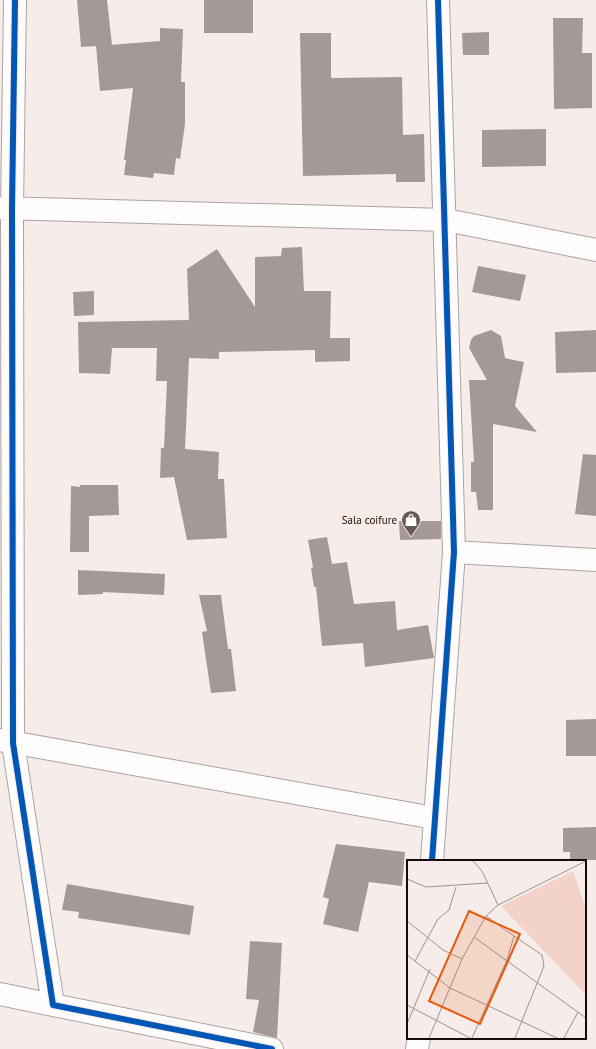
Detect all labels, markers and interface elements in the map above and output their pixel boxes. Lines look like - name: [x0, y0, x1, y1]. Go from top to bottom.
- shop icon: Sala coifure: [400, 509, 422, 537]
- place label: Sala coifure: [342, 513, 397, 527]
- inset map: [407, 860, 586, 1039]

